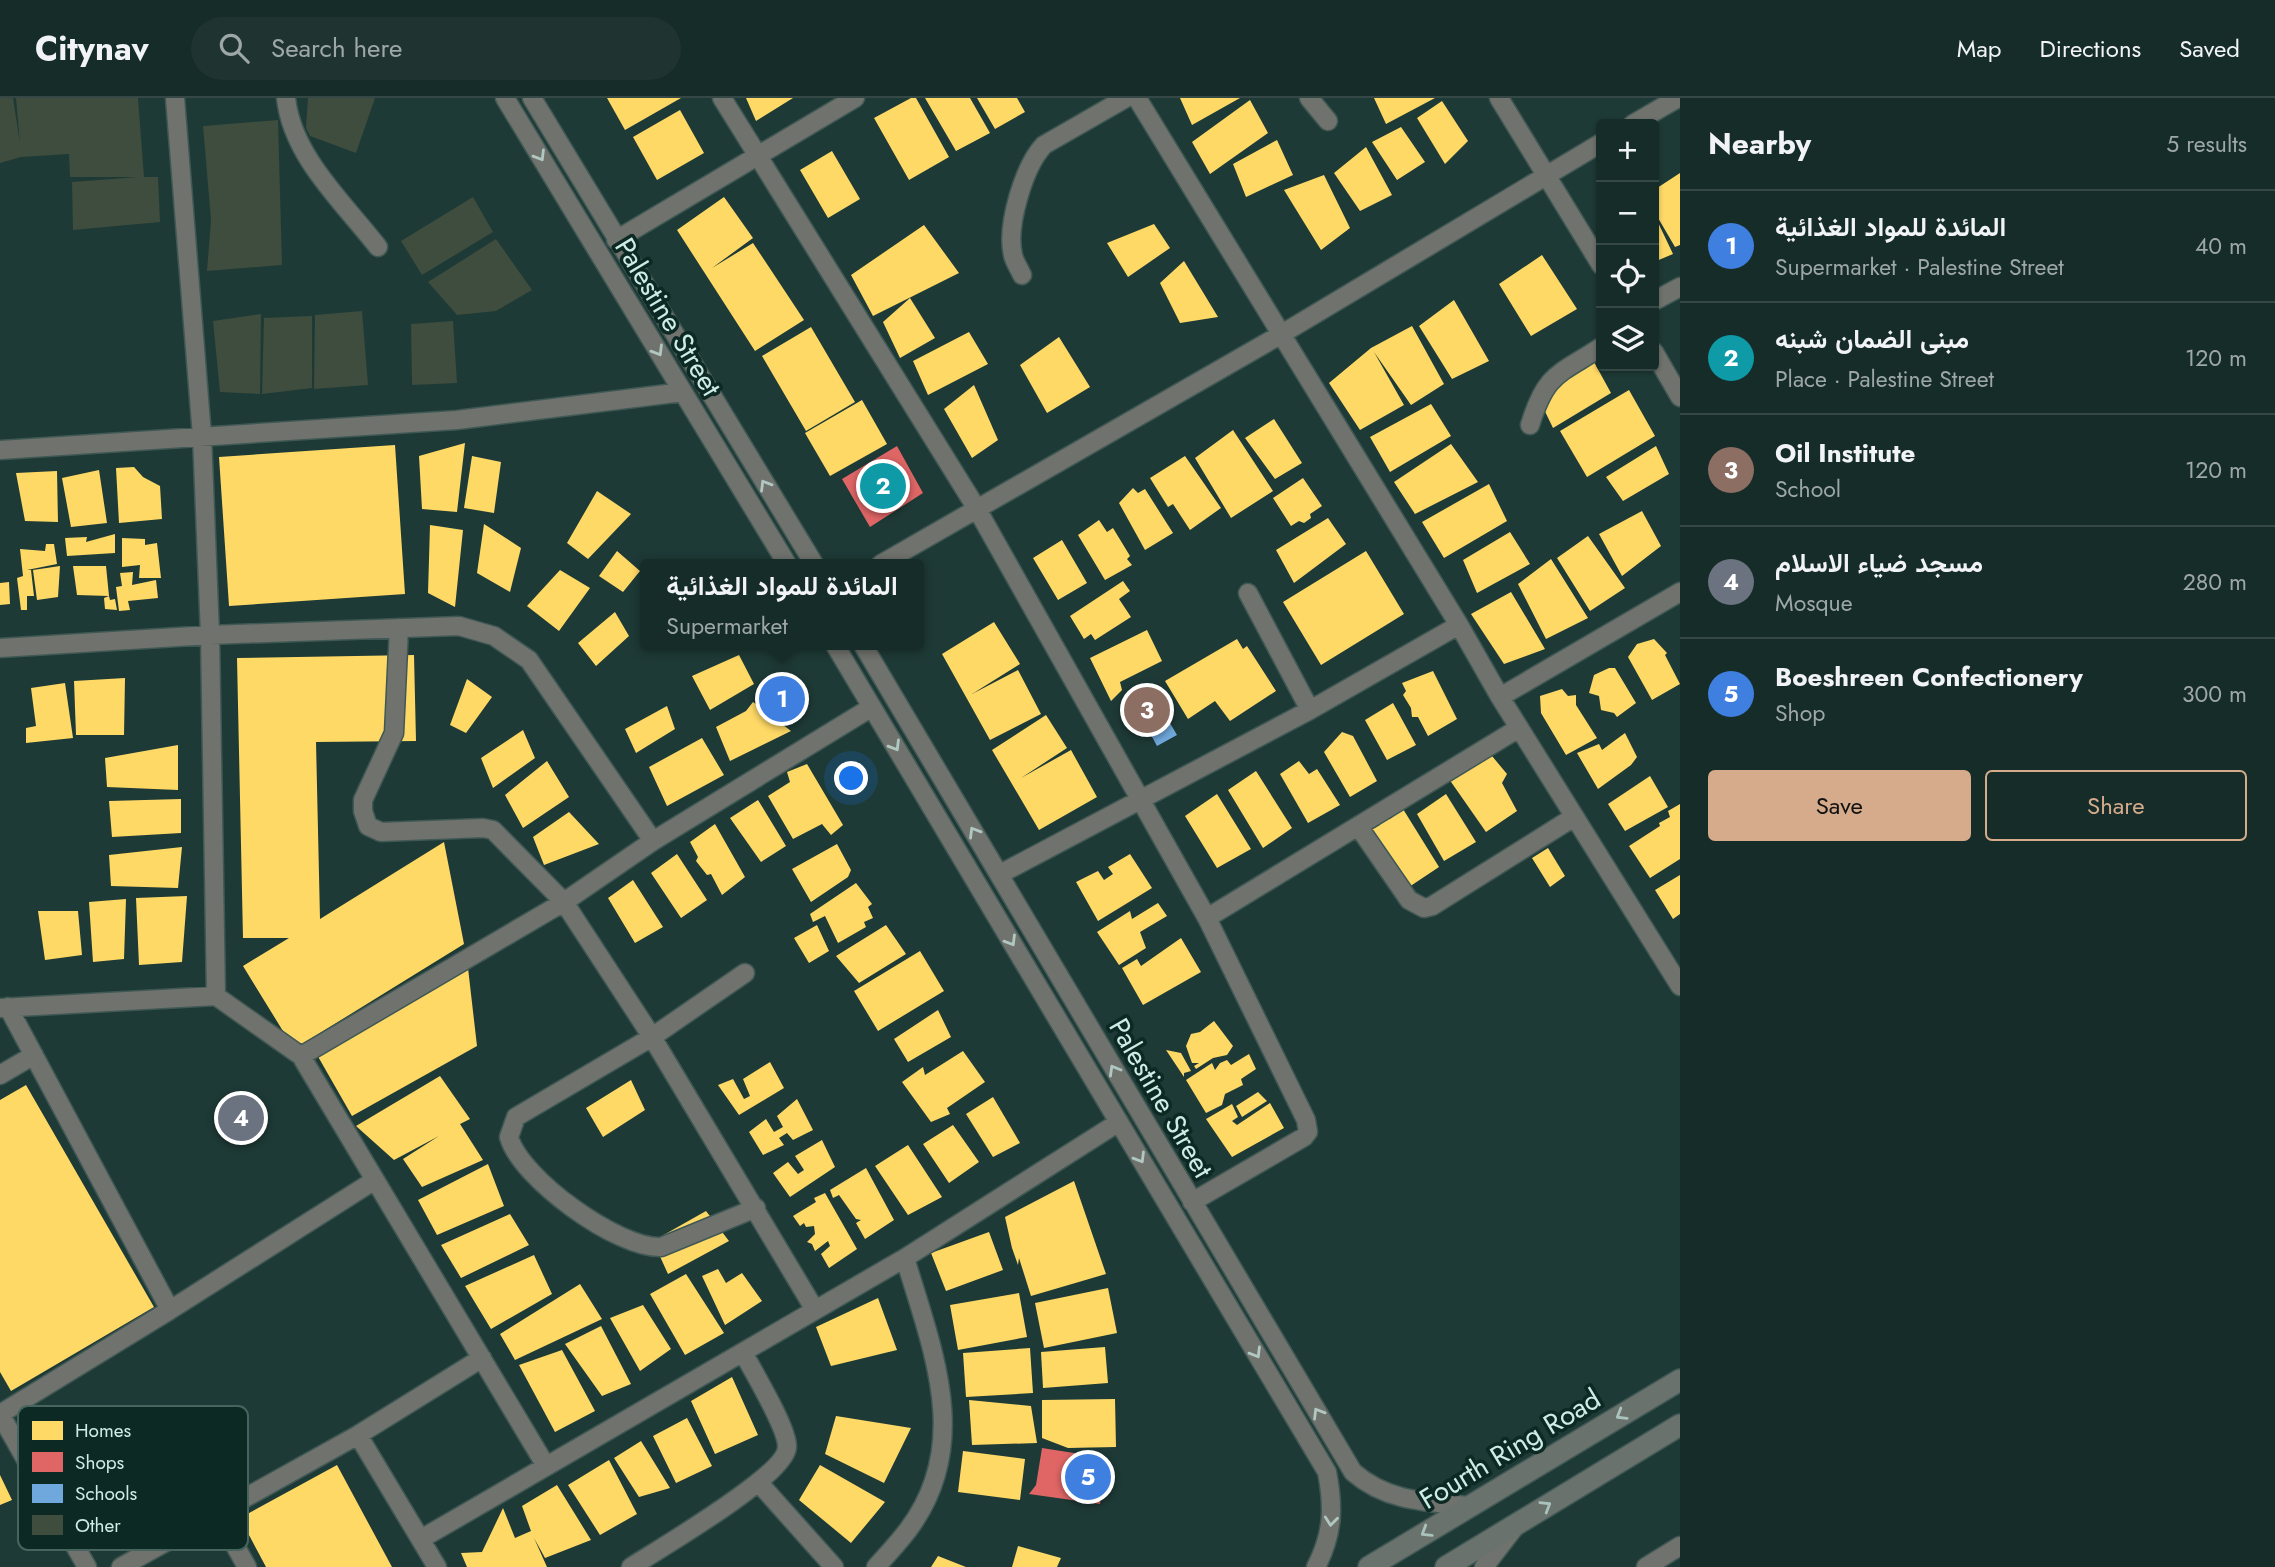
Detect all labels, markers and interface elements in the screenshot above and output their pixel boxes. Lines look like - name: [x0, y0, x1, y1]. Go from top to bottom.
- search box: [191, 17, 681, 80]
- text: Citynav: [35, 25, 149, 72]
- icon: search: [215, 29, 253, 67]
- text: Search here: [271, 29, 402, 67]
- text: Map: [1957, 31, 2002, 66]
- text: Directions: [2040, 31, 2141, 66]
- text: Saved: [2179, 31, 2240, 66]
- map controls: [1596, 119, 1659, 371]
- button: +: [1596, 119, 1659, 182]
- text: Nearby: [1708, 122, 1811, 165]
- text: 5 results: [2166, 127, 2247, 161]
- one-way arrow: [532, 149, 545, 162]
- button: −: [1596, 182, 1659, 245]
- text: المائدة للمواد الغذائية: [1775, 208, 2006, 246]
- text: 1: [1725, 229, 1737, 263]
- text: 40 m: [2195, 229, 2247, 263]
- street label: Palestine Street: [604, 230, 732, 404]
- button: locate: [1596, 245, 1659, 308]
- text: Supermarket · Palestine Street: [1775, 250, 2064, 284]
- button: layers: [1596, 308, 1659, 371]
- text: مبنى الضمان شبنه: [1775, 320, 1969, 358]
- text: 2: [1723, 341, 1739, 375]
- text: 120 m: [2185, 341, 2247, 375]
- one-way arrow: [650, 343, 663, 356]
- text: Place · Palestine Street: [1775, 362, 1994, 396]
- text: Oil Institute: [1775, 434, 1915, 472]
- text: 3: [1724, 453, 1738, 487]
- text: 120 m: [2185, 453, 2247, 487]
- pin: 2: [860, 460, 906, 512]
- text: School: [1775, 472, 1841, 506]
- one-way arrow: [761, 480, 774, 493]
- text: مسجد ضياء الاسلام: [1775, 544, 1983, 582]
- popup: [640, 559, 924, 650]
- text: 4: [1723, 565, 1739, 599]
- text: 280 m: [2183, 565, 2247, 599]
- text: المائدة للمواد الغذائية: [666, 567, 898, 605]
- text: Mosque: [1775, 586, 1853, 620]
- text: Supermarket: [666, 609, 788, 643]
- text: Boeshreen Confectionery: [1775, 658, 2083, 696]
- pin: 1: [759, 673, 805, 725]
- text: 5: [1724, 677, 1738, 711]
- text: 300 m: [2182, 677, 2247, 711]
- pin: 3: [1124, 684, 1170, 736]
- text: Shop: [1775, 696, 1825, 730]
- one-way arrow: [887, 738, 900, 751]
- your location: [834, 761, 868, 795]
- button: Save: [1708, 770, 1971, 841]
- button: Share: [1985, 770, 2247, 841]
- one-way arrow: [970, 826, 983, 839]
- one-way arrow: [1003, 934, 1016, 947]
- street label: Palestine Street: [1099, 1010, 1224, 1186]
- one-way arrow: [1110, 1065, 1123, 1078]
- pin: 4: [218, 1092, 264, 1144]
- one-way arrow: [1132, 1150, 1145, 1163]
- one-way arrow: [1248, 1346, 1261, 1359]
- street label: Fourth Ring Road: [1412, 1379, 1608, 1519]
- legend: [18, 1406, 248, 1550]
- one-way arrow: [1616, 1407, 1629, 1420]
- one-way arrow: [1313, 1408, 1326, 1421]
- text: Homes: [75, 1417, 132, 1444]
- text: Shops: [75, 1449, 125, 1476]
- pin: 5: [1065, 1451, 1111, 1503]
- text: Schools: [75, 1480, 138, 1507]
- one-way arrow: [1538, 1501, 1551, 1514]
- text: Other: [75, 1512, 121, 1539]
- one-way arrow: [1324, 1515, 1339, 1527]
- one-way arrow: [1421, 1523, 1434, 1536]

